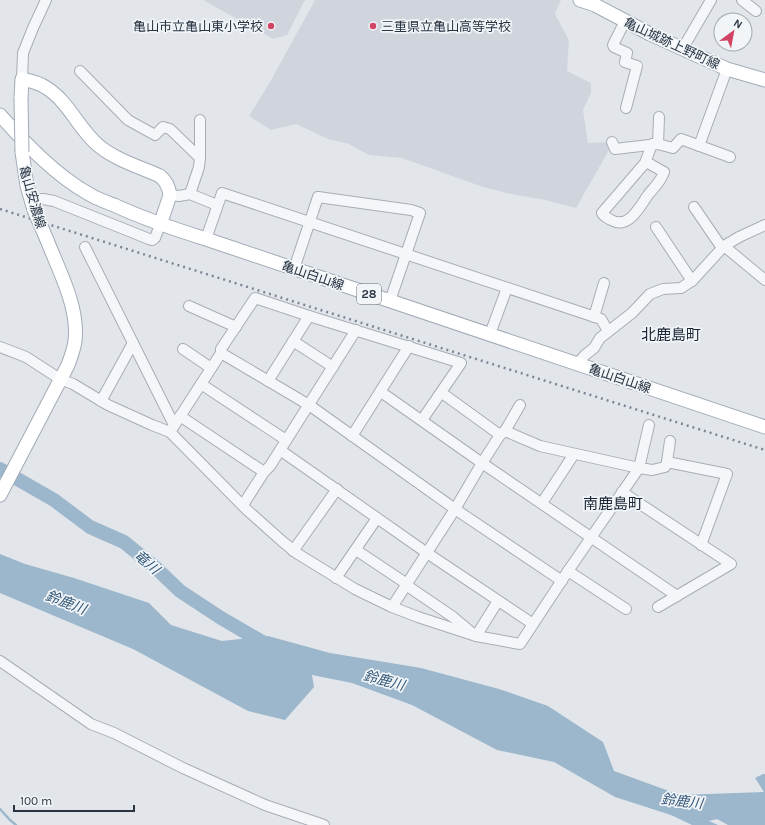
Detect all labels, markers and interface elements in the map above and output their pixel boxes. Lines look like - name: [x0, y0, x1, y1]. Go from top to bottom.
- north arrow: [713, 12, 753, 52]
- street label: 亀山城跡上野町線: [621, 15, 722, 72]
- text: N: [731, 16, 745, 32]
- place label: 亀山市立亀山東小学校: [133, 19, 263, 34]
- place label: 三重県立亀山高等学校: [381, 19, 511, 34]
- marker: 亀山市立亀山東小学校: [266, 21, 276, 31]
- marker: 三重県立亀山高等学校: [368, 21, 378, 31]
- street label: 亀山安濃線: [16, 164, 49, 230]
- street label: 亀山白山線: [280, 258, 346, 293]
- road number: 28: [357, 284, 381, 304]
- district label: 北鹿島町: [641, 326, 701, 344]
- street label: 亀山白山線: [587, 361, 653, 396]
- district label: 南鹿島町: [583, 495, 643, 513]
- water label: 竜川: [131, 547, 164, 579]
- water label: 鈴鹿川: [43, 587, 90, 619]
- water label: 鈴鹿川: [361, 667, 408, 695]
- scale bar: [14, 787, 134, 813]
- water label: 鈴鹿川: [660, 791, 706, 813]
- text: 100 m: [20, 794, 52, 808]

